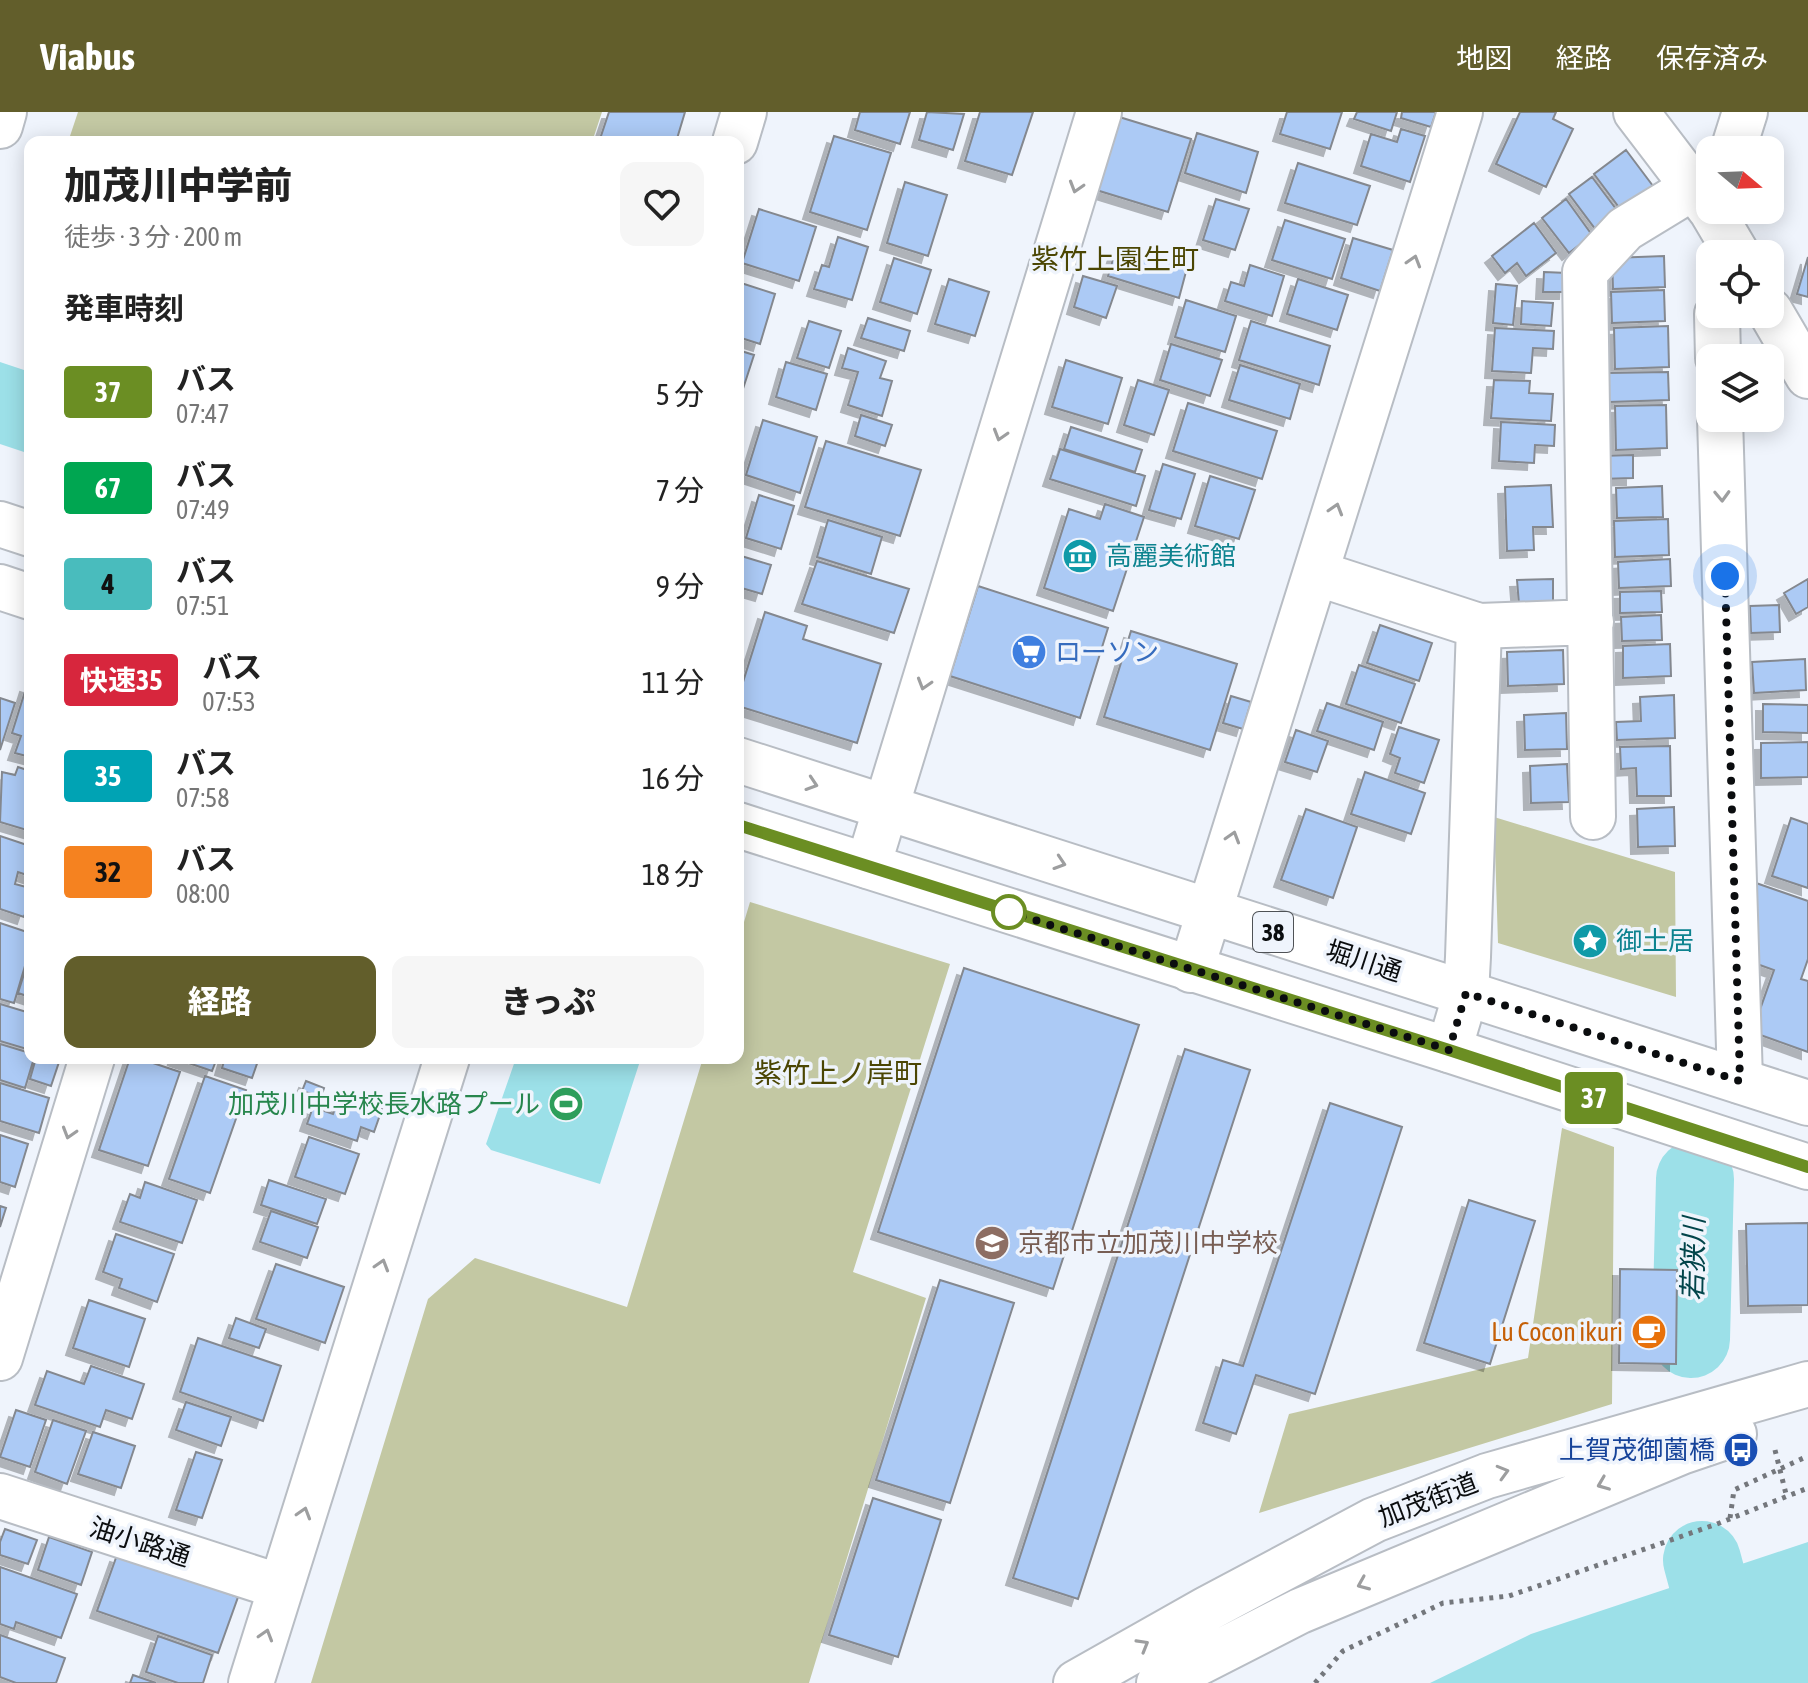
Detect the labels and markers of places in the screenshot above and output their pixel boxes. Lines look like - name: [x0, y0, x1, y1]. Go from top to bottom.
- museum icon: 高麗美術館: [1061, 537, 1099, 575]
- place label: 高麗美術館: [1106, 541, 1236, 571]
- supermarket icon: ローソン: [1010, 633, 1048, 671]
- place label: ローソン: [1055, 637, 1159, 667]
- unlabelled marker: [992, 895, 1026, 929]
- place icon: 御土居: [1571, 922, 1609, 960]
- place label: 御土居: [1616, 926, 1694, 956]
- sports icon: 加茂川中学校長水路プール: [547, 1085, 585, 1123]
- place label: 加茂川中学校長水路プール: [228, 1089, 540, 1119]
- school or university icon: 京都市立加茂川中学校: [973, 1224, 1011, 1262]
- place label: 京都市立加茂川中学校: [1018, 1228, 1278, 1258]
- cafe icon: Lu Cocon ikuri: [1630, 1313, 1668, 1351]
- place label: Lu Cocon ikuri: [1491, 1317, 1623, 1347]
- bus stop icon: 上賀茂御薗橋: [1722, 1431, 1760, 1469]
- place label: 上賀茂御薗橋: [1559, 1435, 1715, 1465]

